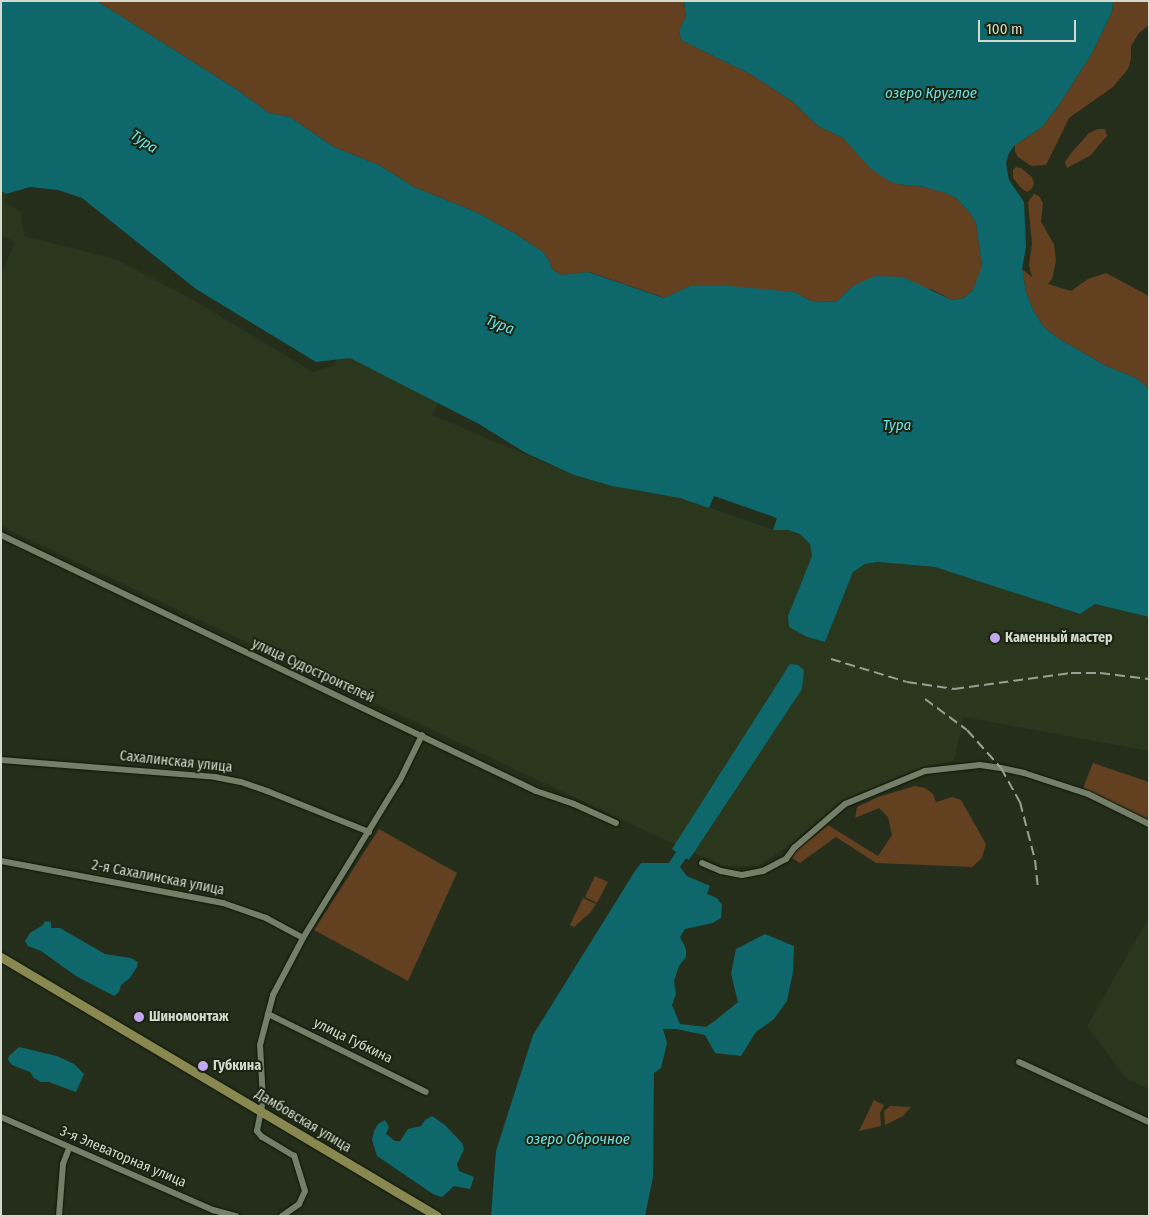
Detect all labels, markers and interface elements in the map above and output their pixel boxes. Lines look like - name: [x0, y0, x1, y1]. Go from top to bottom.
- scale bar: [980, 10, 1078, 42]
- text: 100 m: [986, 20, 1023, 38]
- water label: озеро Круглое: [885, 85, 977, 103]
- water label: Тура: [127, 127, 161, 157]
- water label: Тура: [483, 311, 517, 339]
- water label: Тура: [883, 417, 911, 435]
- place label: Каменный мастер: [1005, 630, 1113, 646]
- marker: Каменный мастер: [989, 632, 1001, 644]
- street label: улица Судостроителей: [249, 635, 377, 707]
- street label: Сахалинская улица: [119, 748, 233, 776]
- street label: 2-я Сахалинская улица: [90, 857, 226, 899]
- place label: Шиномонтаж: [149, 1009, 228, 1025]
- marker: Шиномонтаж: [133, 1011, 145, 1023]
- street label: улица Губкина: [311, 1015, 395, 1067]
- place label: Губкина: [213, 1058, 261, 1074]
- marker: Губкина: [197, 1060, 209, 1072]
- street label: Дамбовская улица: [252, 1086, 354, 1156]
- street label: 3-я Элеваторная улица: [57, 1123, 189, 1191]
- water label: озеро Оброчное: [526, 1131, 630, 1149]

